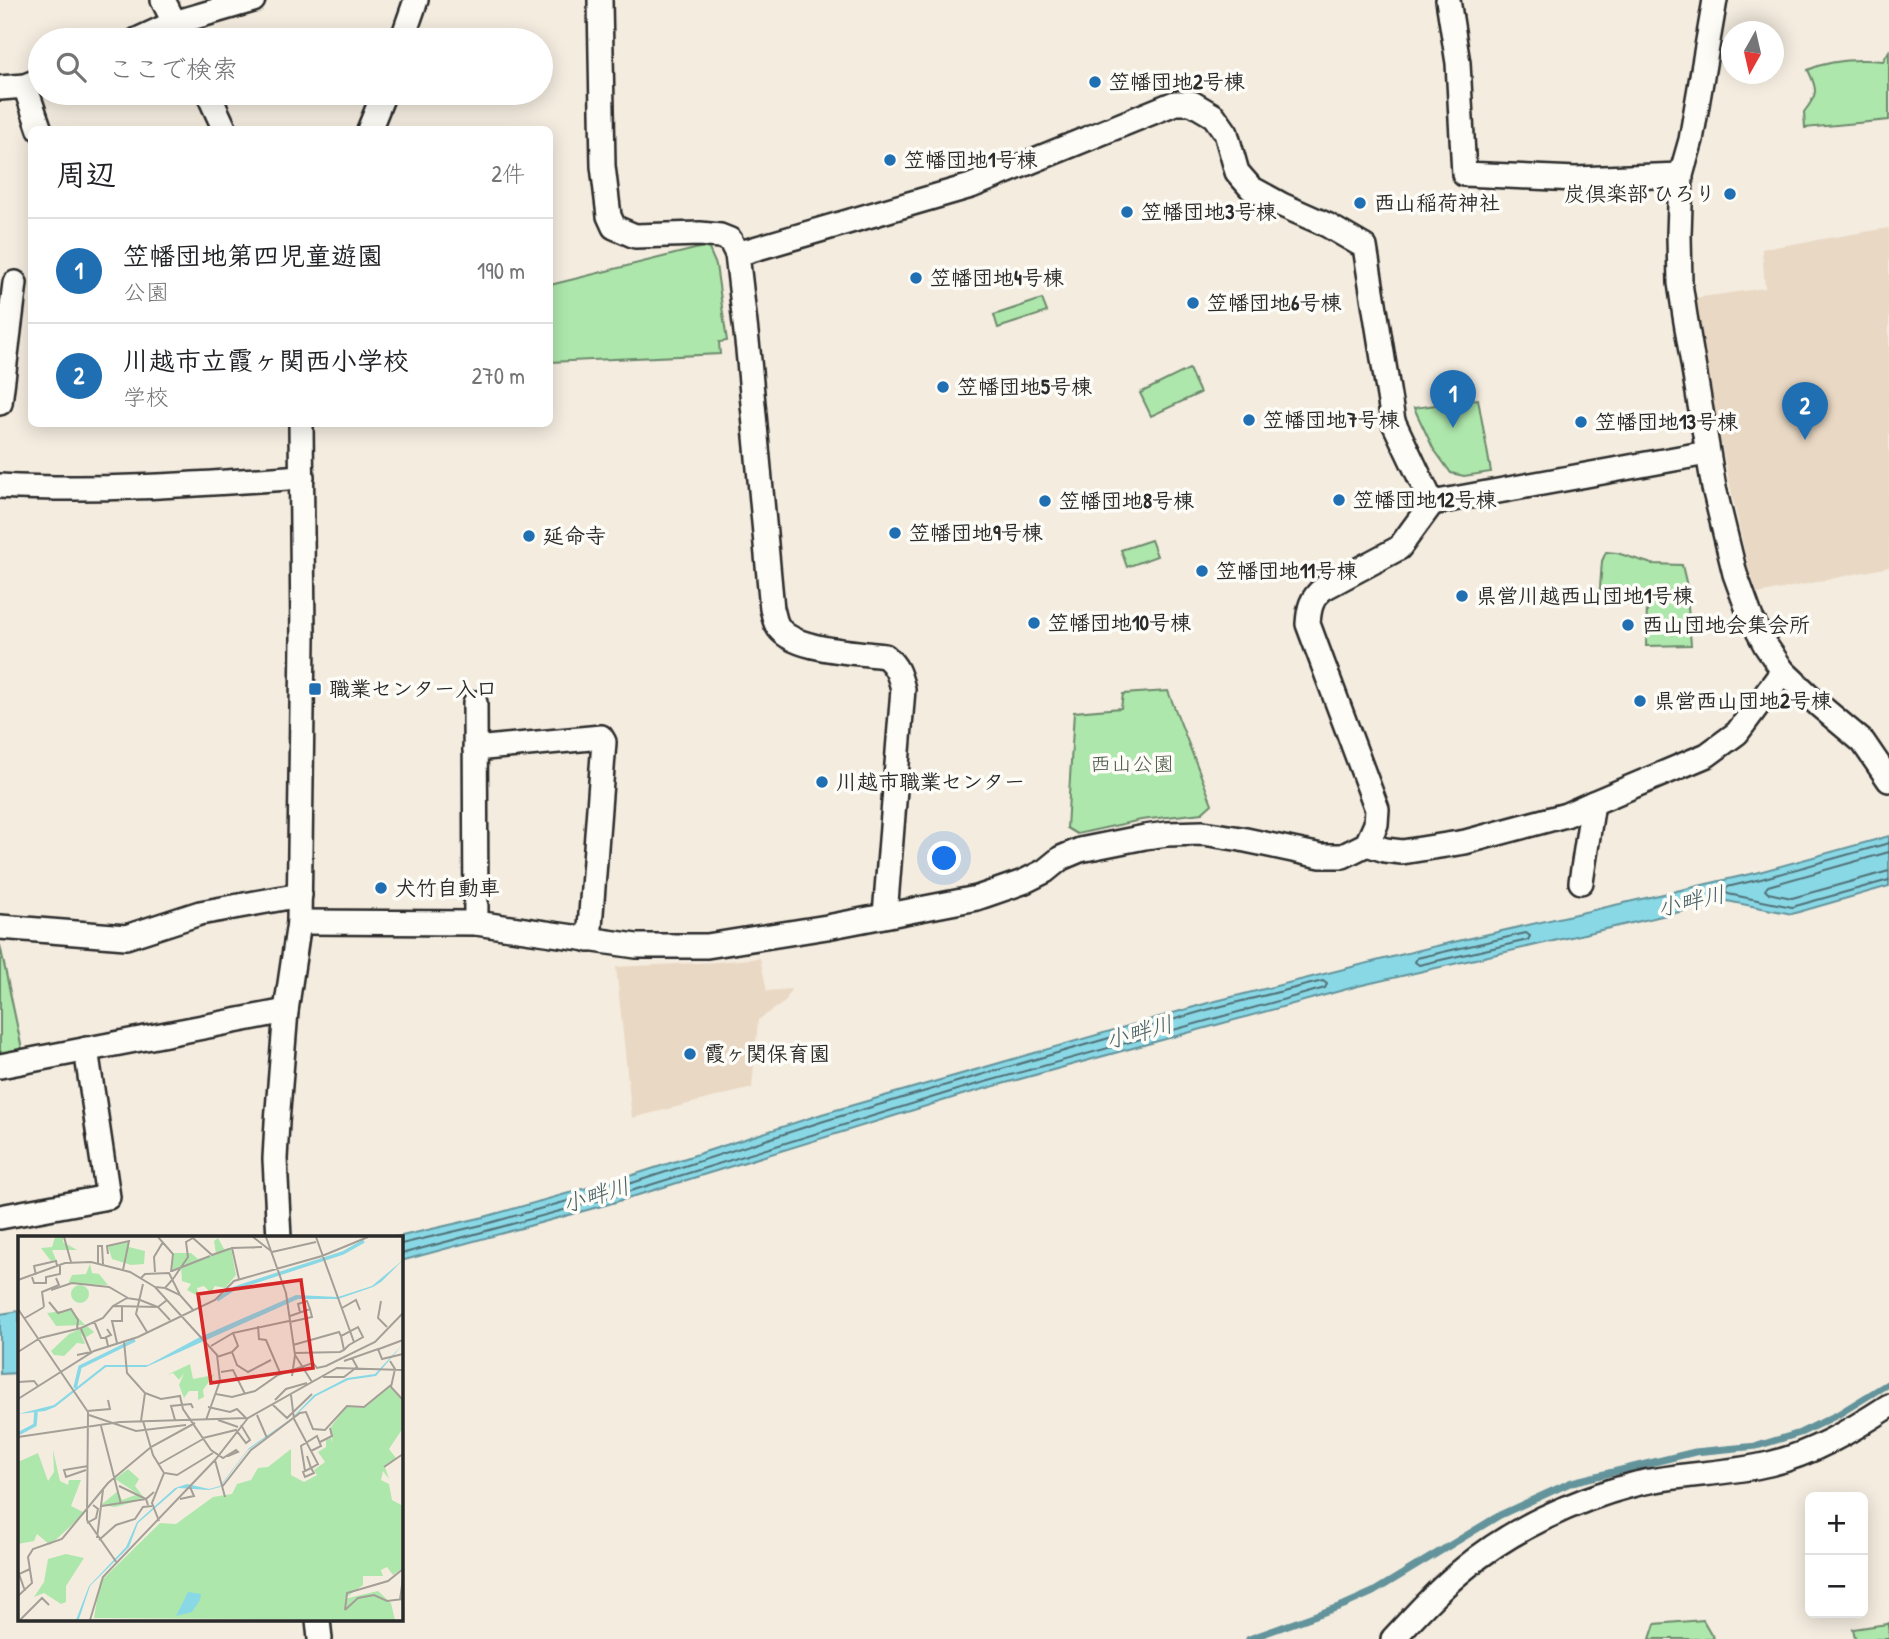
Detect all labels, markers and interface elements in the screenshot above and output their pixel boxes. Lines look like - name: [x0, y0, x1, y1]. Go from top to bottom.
- north arrow: [1721, 21, 1784, 84]
- search box: [28, 28, 553, 105]
- icon: search: [52, 48, 90, 86]
- text: ここで検索: [108, 51, 238, 86]
- place label: 笠幡団地2号棟: [1109, 67, 1245, 96]
- marker: 笠幡団地2号棟: [1087, 74, 1103, 90]
- place label: 笠幡団地1号棟: [904, 145, 1038, 174]
- marker: 笠幡団地1号棟: [882, 152, 898, 168]
- text: 周辺: [56, 154, 116, 194]
- text: 2件: [491, 158, 525, 189]
- place label: 炭倶楽部 ひろり: [1564, 179, 1716, 208]
- marker: 炭倶楽部 ひろり: [1722, 186, 1738, 202]
- place label: 西山稲荷神社: [1374, 188, 1500, 217]
- marker: 西山稲荷神社: [1352, 195, 1368, 211]
- place label: 笠幡団地3号棟: [1141, 197, 1276, 226]
- marker: 笠幡団地3号棟: [1119, 204, 1135, 220]
- text: 笠幡団地第四児童遊園: [123, 238, 383, 273]
- text: 1: [75, 255, 83, 286]
- text: 190 m: [477, 255, 525, 286]
- place label: 笠幡団地4号棟: [930, 263, 1064, 292]
- marker: 笠幡団地4号棟: [908, 270, 924, 286]
- text: 公園: [123, 276, 169, 307]
- place label: 笠幡団地6号棟: [1207, 288, 1341, 317]
- marker: 笠幡団地6号棟: [1185, 295, 1201, 311]
- text: 川越市立霞ヶ関西小学校: [123, 343, 409, 378]
- text: 2: [74, 360, 84, 391]
- text: 270 m: [472, 360, 525, 391]
- pin: 1: [1430, 370, 1476, 428]
- place label: 笠幡団地5号棟: [957, 372, 1092, 401]
- marker: 笠幡団地5号棟: [935, 379, 951, 395]
- text: 学校: [123, 381, 169, 412]
- pin: 2: [1782, 382, 1828, 440]
- place label: 笠幡団地7号棟: [1263, 405, 1399, 434]
- place label: 笠幡団地13号棟: [1595, 407, 1738, 436]
- marker: 笠幡団地7号棟: [1241, 412, 1257, 428]
- marker: 笠幡団地13号棟: [1573, 414, 1589, 430]
- place label: 笠幡団地12号棟: [1353, 485, 1496, 514]
- place label: 笠幡団地8号棟: [1059, 486, 1194, 515]
- marker: 笠幡団地12号棟: [1331, 492, 1347, 508]
- marker: 笠幡団地8号棟: [1037, 493, 1053, 509]
- place label: 笠幡団地9号棟: [909, 518, 1043, 547]
- place label: 延命寺: [543, 521, 606, 550]
- marker: 笠幡団地9号棟: [887, 525, 903, 541]
- marker: 延命寺: [521, 528, 537, 544]
- place label: 笠幡団地11号棟: [1216, 556, 1357, 585]
- marker: 笠幡団地11号棟: [1194, 563, 1210, 579]
- place label: 県営川越西山団地1号棟: [1476, 581, 1694, 610]
- marker: 県営川越西山団地1号棟: [1454, 588, 1470, 604]
- place label: 笠幡団地10号棟: [1048, 608, 1191, 637]
- place label: 西山団地会集会所: [1642, 610, 1810, 639]
- marker: 笠幡団地10号棟: [1026, 615, 1042, 631]
- marker: 西山団地会集会所: [1620, 617, 1636, 633]
- place label: 職業センター入口: [329, 674, 497, 703]
- marker: 職業センター入口: [307, 681, 323, 697]
- place label: 県営西山団地2号棟: [1654, 686, 1832, 715]
- marker: 県営西山団地2号棟: [1632, 693, 1648, 709]
- park label: 西山公園: [1090, 749, 1174, 778]
- place label: 川越市職業センター: [836, 767, 1025, 796]
- marker: 川越市職業センター: [814, 774, 830, 790]
- your location: [927, 841, 961, 875]
- place label: 犬竹自動車: [395, 873, 500, 902]
- water label: 小畔川: [1654, 878, 1728, 923]
- marker: 犬竹自動車: [373, 880, 389, 896]
- water label: 小畔川: [1102, 1008, 1176, 1055]
- place label: 霞ヶ関保育園: [704, 1039, 830, 1068]
- marker: 霞ヶ関保育園: [682, 1046, 698, 1062]
- water label: 小畔川: [558, 1170, 633, 1219]
- inset map: [18, 1236, 402, 1622]
- map controls: [1805, 1492, 1868, 1618]
- button: +: [1805, 1492, 1868, 1555]
- button: −: [1805, 1555, 1868, 1618]

